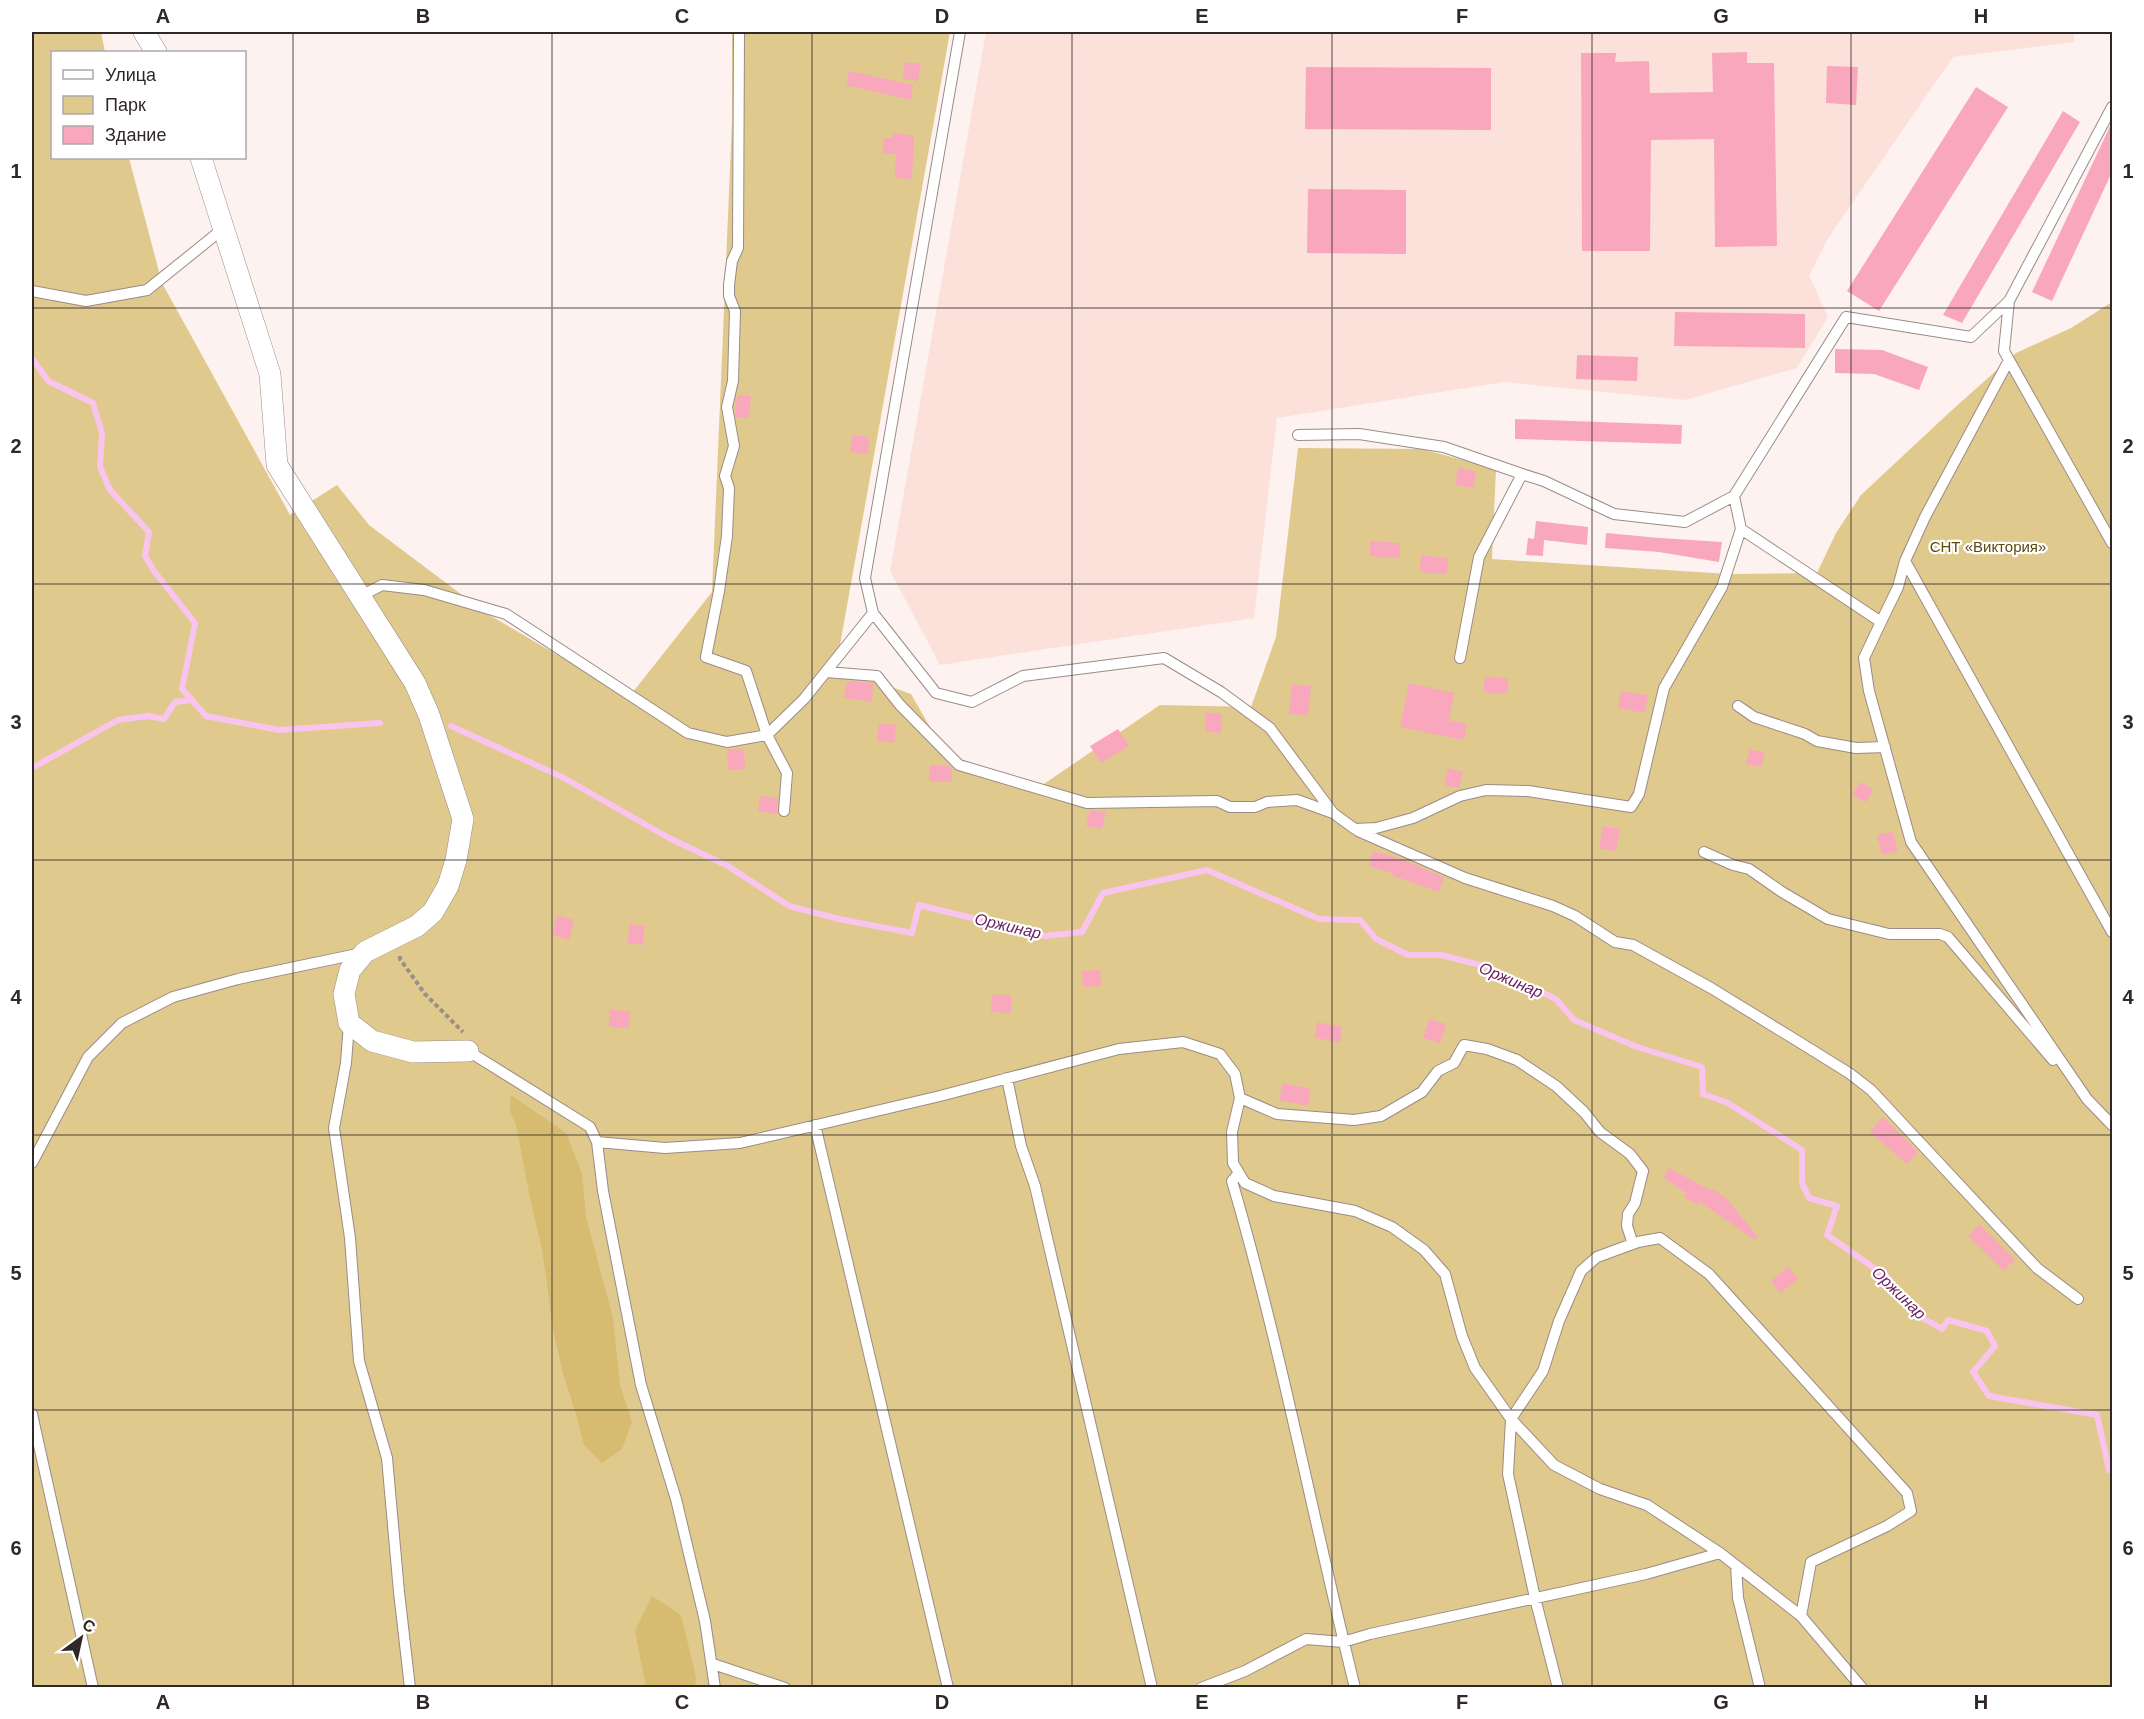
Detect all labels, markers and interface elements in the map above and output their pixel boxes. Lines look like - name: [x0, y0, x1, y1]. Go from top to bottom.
- text: A: [156, 5, 170, 27]
- text: B: [416, 5, 430, 27]
- text: C: [675, 5, 689, 27]
- text: D: [935, 5, 949, 27]
- text: E: [1195, 5, 1209, 27]
- text: F: [1456, 5, 1468, 27]
- text: G: [1713, 5, 1729, 27]
- text: H: [1974, 5, 1988, 27]
- legend: [51, 51, 246, 159]
- text: Улица: [105, 65, 157, 85]
- text: Парк: [105, 95, 146, 115]
- text: Здание: [105, 125, 166, 145]
- text: 1: [10, 160, 22, 182]
- text: 1: [2122, 160, 2134, 182]
- text: 2: [10, 435, 22, 457]
- text: 2: [2122, 435, 2134, 457]
- park label: СНТ «Виктория»: [1930, 538, 2046, 555]
- text: 3: [10, 711, 22, 733]
- text: 3: [2122, 711, 2134, 733]
- water label: Оржинар: [973, 910, 1043, 942]
- water label: Оржинар: [1477, 959, 1546, 1001]
- text: 4: [10, 986, 22, 1008]
- text: 4: [2122, 986, 2134, 1008]
- text: 5: [10, 1262, 22, 1284]
- text: 5: [2122, 1262, 2134, 1284]
- water label: Оржинар: [1869, 1263, 1929, 1323]
- text: 6: [10, 1537, 22, 1559]
- text: 6: [2122, 1537, 2134, 1559]
- north arrow: [51, 1608, 111, 1668]
- text: С: [79, 1616, 99, 1636]
- text: A: [156, 1691, 170, 1713]
- text: B: [416, 1691, 430, 1713]
- text: C: [675, 1691, 689, 1713]
- text: D: [935, 1691, 949, 1713]
- text: E: [1195, 1691, 1209, 1713]
- text: F: [1456, 1691, 1468, 1713]
- text: G: [1713, 1691, 1729, 1713]
- text: H: [1974, 1691, 1988, 1713]

